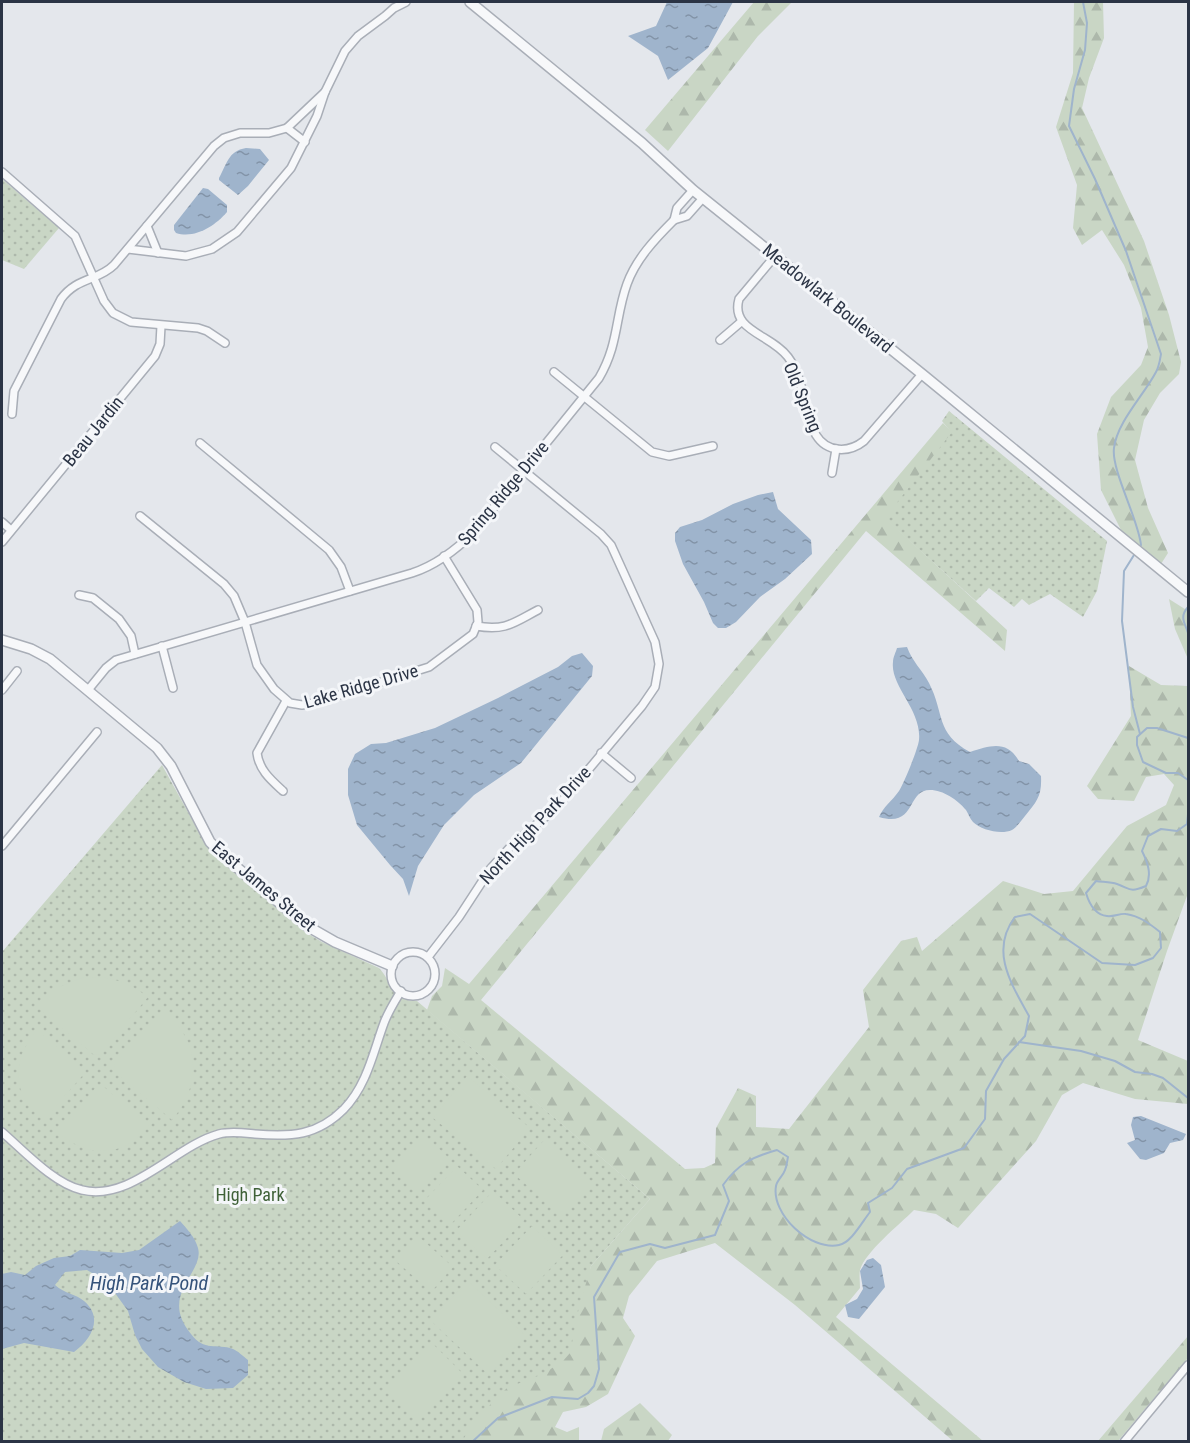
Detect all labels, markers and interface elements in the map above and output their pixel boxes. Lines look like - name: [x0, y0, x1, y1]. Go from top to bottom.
- street label: Meadowlark Boulevard: [759, 239, 897, 357]
- street label: Old Spring: [780, 359, 826, 435]
- street label: Beau Jardin: [58, 392, 128, 470]
- street label: Spring Ridge Drive: [453, 437, 553, 549]
- street label: Lake Ridge Drive: [302, 660, 420, 712]
- street label: North High Park Drive: [475, 762, 595, 888]
- street label: East James Street: [208, 836, 320, 936]
- park label: High Park: [215, 1184, 285, 1205]
- water label: High Park Pond: [90, 1271, 209, 1295]

